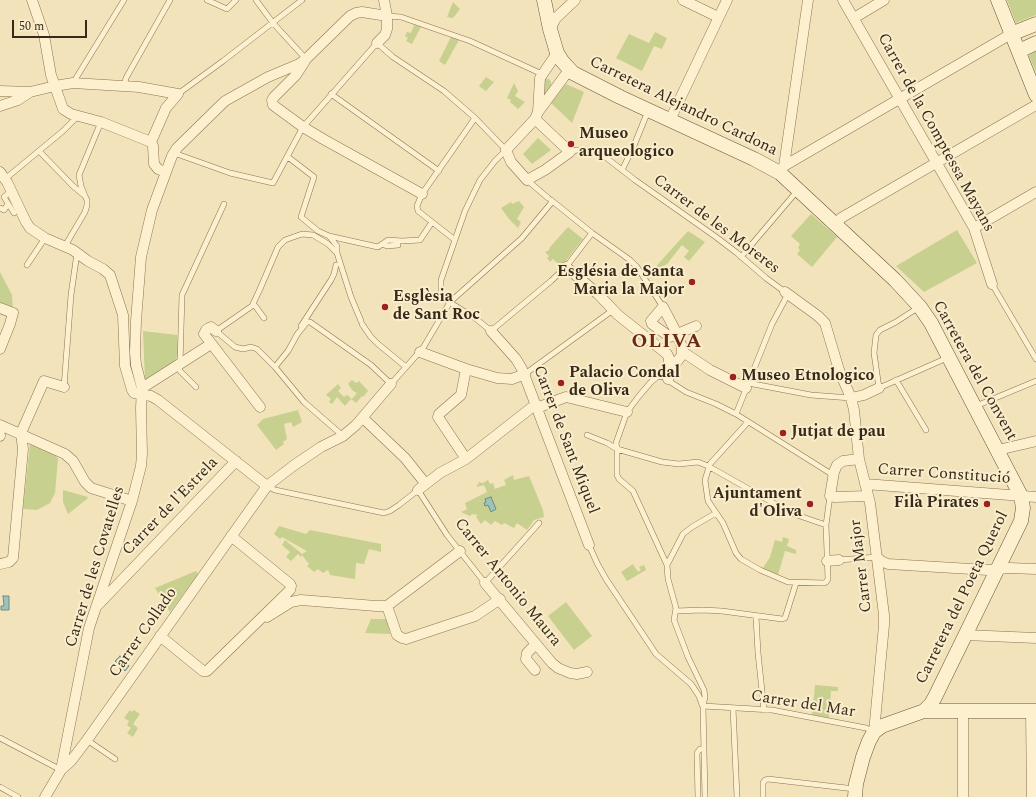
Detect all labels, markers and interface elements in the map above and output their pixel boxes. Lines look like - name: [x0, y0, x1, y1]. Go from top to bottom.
- scale bar: [14, 12, 89, 38]
- text: 50 m: [19, 17, 44, 36]
- street label: Carrer de la Comptessa Mayans: [872, 30, 998, 236]
- street label: Carretera Alejandro Cardona: [586, 53, 780, 161]
- place label: Museo arqueologico: [579, 125, 674, 163]
- marker: Museo arqueologico: [566, 139, 576, 149]
- street label: Carrer de les Moreres: [649, 171, 783, 279]
- place label: Església de Santa Maria la Major: [557, 263, 684, 301]
- marker: Església de Santa Maria la Major: [687, 277, 697, 287]
- place label: Esglèsia de Sant Roc: [393, 288, 480, 326]
- street label: Carretera del Convent: [928, 298, 1020, 444]
- marker: Esglèsia de Sant Roc: [380, 302, 390, 312]
- district label: OLIVA: [632, 331, 702, 355]
- street label: Carrer de Sant Miquel: [528, 363, 602, 517]
- place label: Palacio Condal de Oliva: [569, 364, 680, 402]
- place label: Museo Etnologico: [741, 367, 874, 387]
- marker: Museo Etnologico: [728, 372, 738, 382]
- marker: Palacio Condal de Oliva: [556, 378, 566, 388]
- place label: Jutjat de pau: [791, 423, 885, 443]
- marker: Jutjat de pau: [778, 428, 788, 438]
- street label: Carrer de l'Estrela: [119, 454, 223, 560]
- street label: Carrer Constitució: [877, 461, 1011, 489]
- street label: Carrer de les Covatelles: [62, 484, 130, 650]
- place label: Ajuntament d'Oliva: [712, 485, 802, 523]
- place label: Filà Pirates: [894, 494, 979, 514]
- marker: Ajuntament d'Oliva: [805, 499, 815, 509]
- marker: Filà Pirates: [982, 499, 992, 509]
- street label: Carretera del Poeta Querol: [913, 508, 1013, 688]
- street label: Carrer Antonio Maura: [449, 515, 565, 651]
- street label: Carrer Major: [847, 518, 877, 614]
- street label: Carrer Collado: [106, 584, 182, 682]
- street label: Carrer del Mar: [750, 687, 856, 723]

